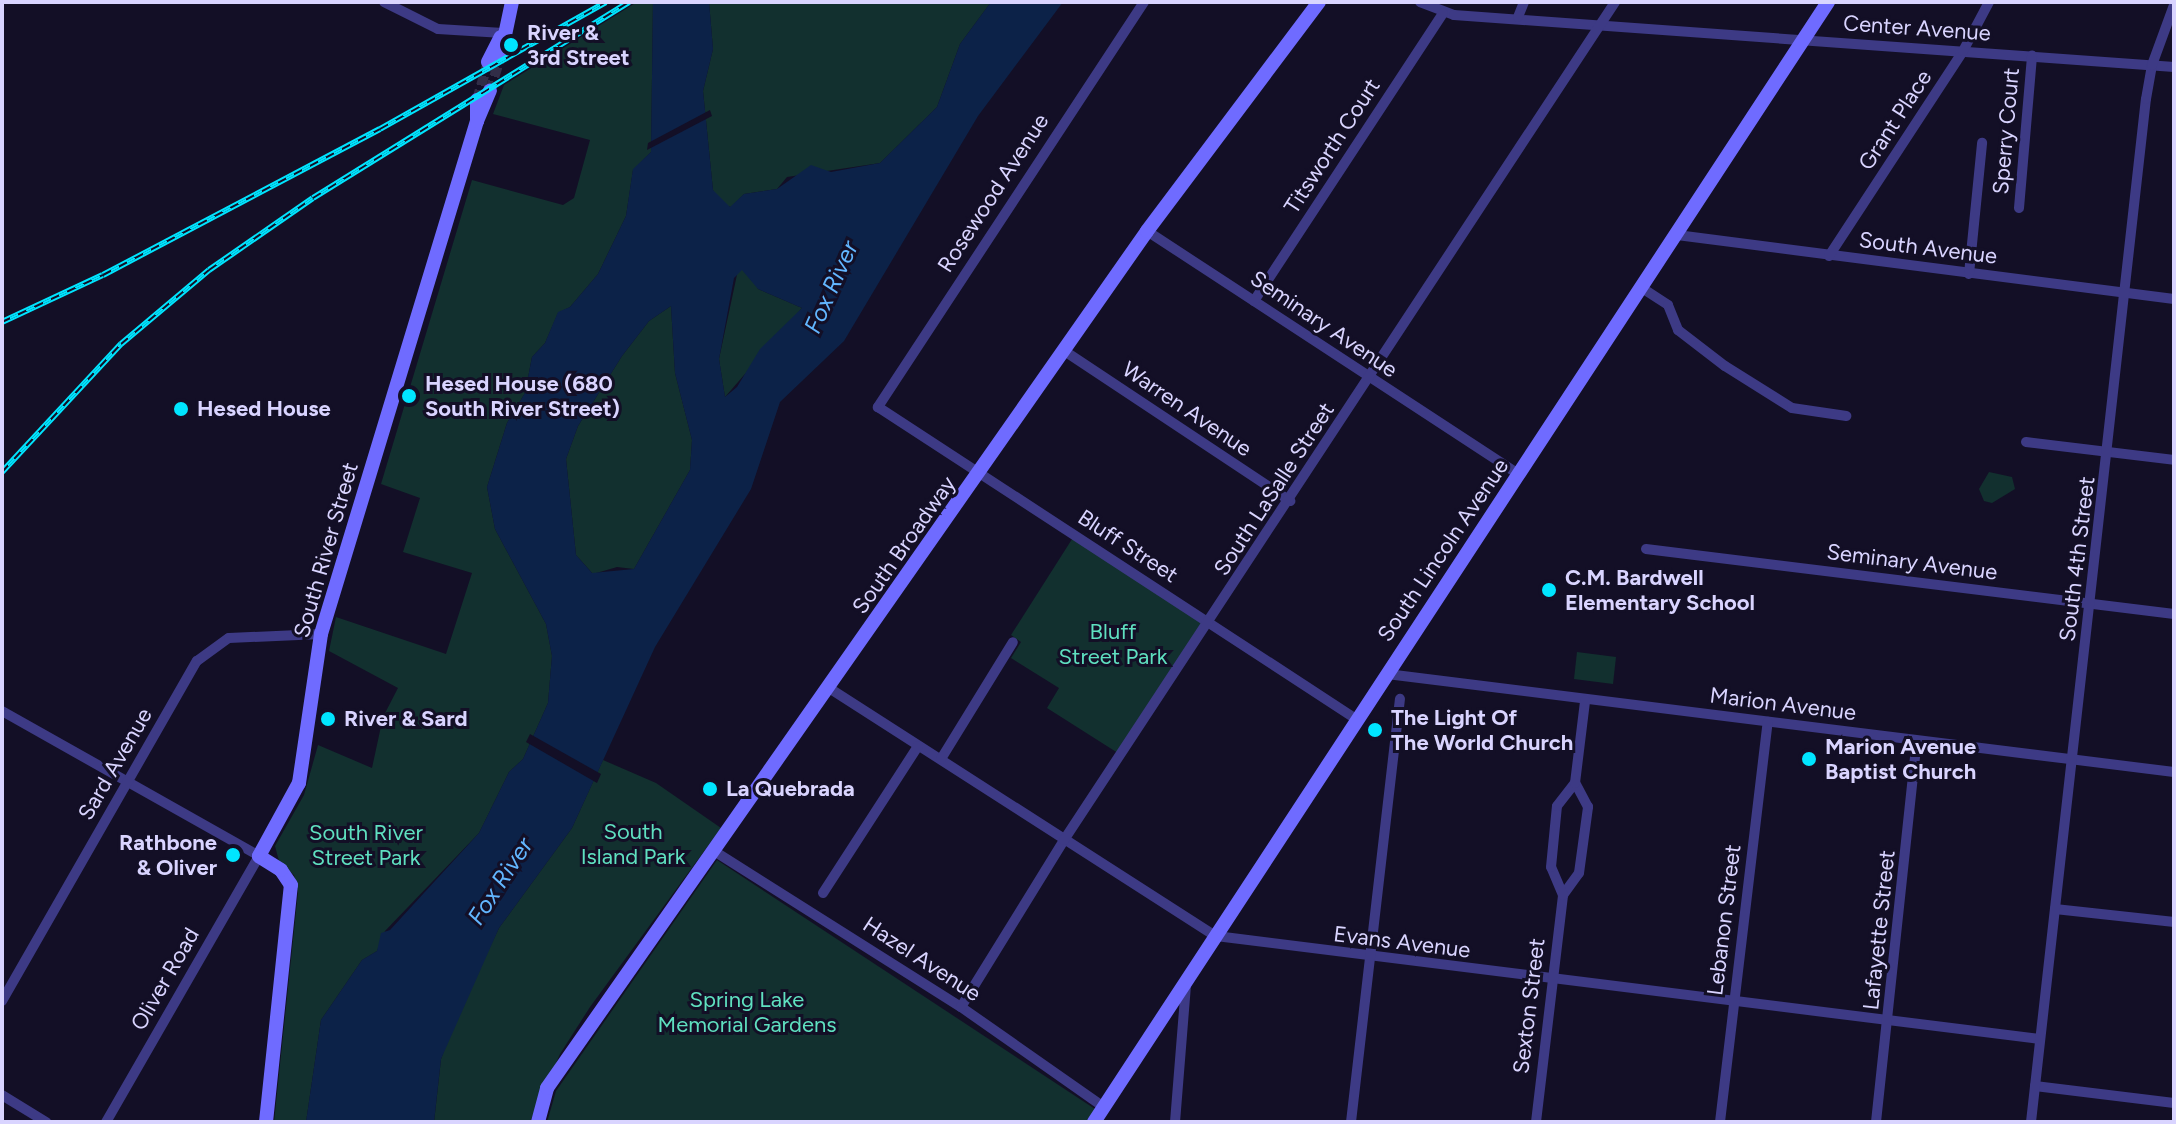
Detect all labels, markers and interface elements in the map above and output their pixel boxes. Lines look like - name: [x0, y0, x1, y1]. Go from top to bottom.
- street label: Center Avenue: [1842, 10, 1992, 46]
- place label: River & 3rd Street: [527, 19, 630, 70]
- marker: River & 3rd Street: [502, 36, 520, 54]
- street label: Grant Place: [1853, 65, 1937, 175]
- street label: Sperry Court: [1987, 67, 2025, 195]
- street label: Titsworth Court: [1279, 74, 1385, 218]
- street label: Rosewood Avenue: [932, 109, 1054, 277]
- street label: South Avenue: [1857, 226, 1999, 270]
- water label: Fox River: [798, 236, 864, 338]
- street label: Seminary Avenue: [1245, 265, 1403, 383]
- street label: Warren Avenue: [1117, 356, 1257, 462]
- place label: Hesed House (680 South River Street): [425, 370, 620, 422]
- marker: Hesed House (680 South River Street): [400, 387, 418, 405]
- place label: Hesed House: [197, 396, 331, 422]
- street label: South LaSalle Street: [1208, 398, 1340, 580]
- marker: Hesed House: [172, 400, 190, 418]
- street label: South Lincoln Avenue: [1372, 453, 1514, 647]
- street label: South River Street: [288, 459, 364, 641]
- street label: South Broadway: [847, 471, 961, 619]
- street label: South 4th Street: [2054, 475, 2100, 643]
- street label: Bluff Street: [1073, 504, 1183, 588]
- street label: Seminary Avenue: [1825, 538, 1999, 586]
- place label: C.M. Bardwell Elementary School: [1565, 564, 1755, 616]
- marker: C.M. Bardwell Elementary School: [1540, 581, 1558, 599]
- park label: Bluff Street Park: [1059, 618, 1167, 670]
- street label: Marion Avenue: [1708, 682, 1858, 726]
- street label: Sard Avenue: [72, 703, 158, 825]
- place label: The Light Of The World Church: [1391, 704, 1573, 756]
- place label: River & Sard: [344, 706, 468, 732]
- marker: River & Sard: [319, 710, 337, 728]
- marker: The Light Of The World Church: [1366, 721, 1384, 739]
- place label: Marion Avenue Baptist Church: [1825, 733, 1976, 784]
- marker: Marion Avenue Baptist Church: [1800, 750, 1818, 768]
- place label: La Quebrada: [726, 776, 855, 802]
- marker: La Quebrada: [701, 780, 719, 798]
- park label: South Island Park: [581, 818, 685, 870]
- park label: South River Street Park: [309, 819, 423, 870]
- place label: Rathbone & Oliver: [119, 829, 217, 880]
- water label: Fox River: [461, 832, 539, 930]
- street label: Lebanon Street: [1702, 843, 1746, 997]
- marker: Rathbone & Oliver: [224, 846, 242, 864]
- street label: Lafayette Street: [1857, 849, 1901, 1011]
- street label: Hazel Avenue: [858, 911, 986, 1007]
- street label: Evans Avenue: [1332, 921, 1472, 963]
- street label: Oliver Road: [125, 923, 205, 1035]
- street label: Sexton Street: [1508, 937, 1550, 1075]
- park label: Spring Lake Memorial Gardens: [658, 986, 836, 1038]

